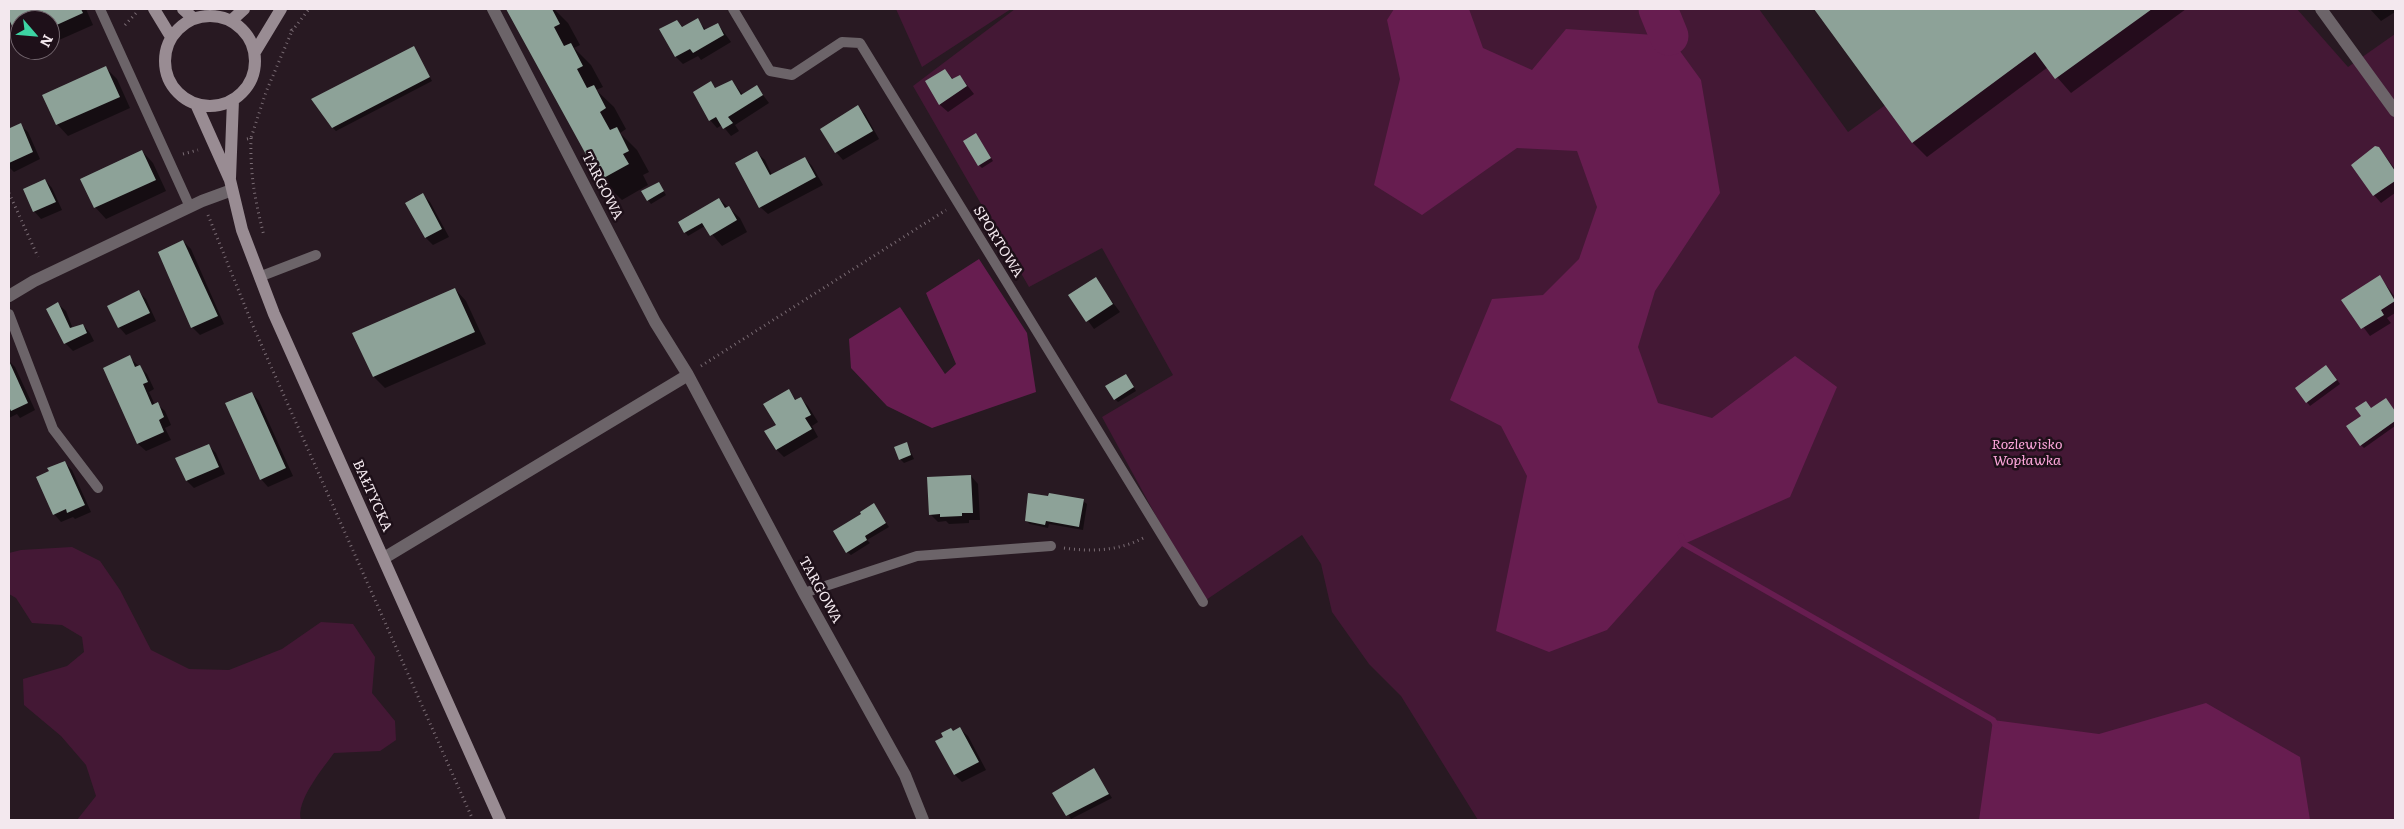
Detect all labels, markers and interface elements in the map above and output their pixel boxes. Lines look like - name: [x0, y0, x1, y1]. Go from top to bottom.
- north arrow: [10, 10, 60, 60]
- text: N: [36, 32, 59, 51]
- street label: TARGOWA: [578, 149, 626, 223]
- street label: SPORTOWA: [969, 203, 1027, 281]
- park label: Rozlewisko Wopławka: [1992, 437, 2062, 470]
- street label: BAŁTYCKA: [349, 457, 395, 535]
- street label: TARGOWA: [795, 554, 845, 626]

